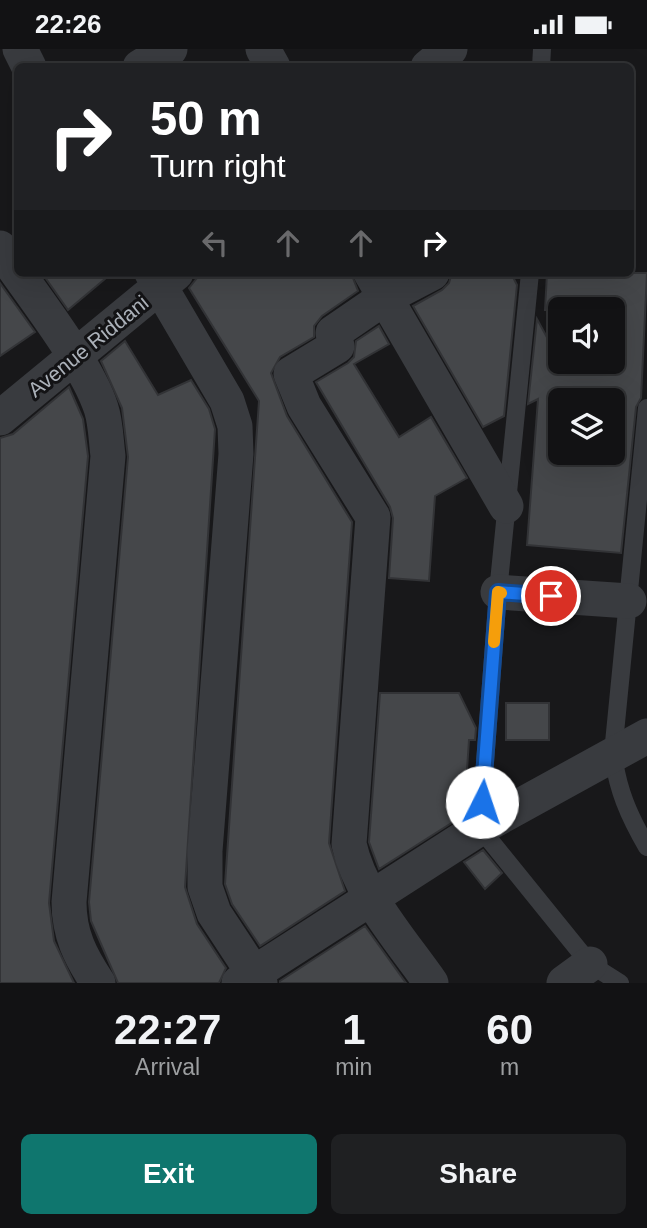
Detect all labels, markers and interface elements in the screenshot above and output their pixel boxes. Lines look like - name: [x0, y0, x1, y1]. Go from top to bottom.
- text: 22:26: [35, 9, 102, 39]
- icon: right: [35, 91, 126, 182]
- text: 50 m: [150, 91, 262, 145]
- text: Turn right: [150, 148, 286, 184]
- icon: left: [196, 224, 234, 262]
- icon: ahead: [269, 224, 307, 262]
- icon: ahead: [342, 224, 380, 262]
- icon: right: [415, 224, 453, 262]
- street label: Avenue Riddani: [23, 291, 153, 401]
- map controls: [548, 297, 625, 465]
- button: sound: [548, 297, 625, 374]
- button: layers: [548, 388, 625, 465]
- pin: [521, 566, 581, 626]
- icon: arrive: [532, 577, 570, 615]
- position arrow: [445, 765, 519, 839]
- text: 22:27: [114, 1006, 221, 1053]
- text: 1: [342, 1006, 366, 1053]
- text: 60: [486, 1006, 533, 1053]
- text: Arrival: [135, 1054, 200, 1080]
- text: min: [335, 1054, 372, 1080]
- text: m: [500, 1054, 519, 1080]
- button: Exit: [21, 1134, 317, 1214]
- button: Share: [331, 1134, 626, 1214]

